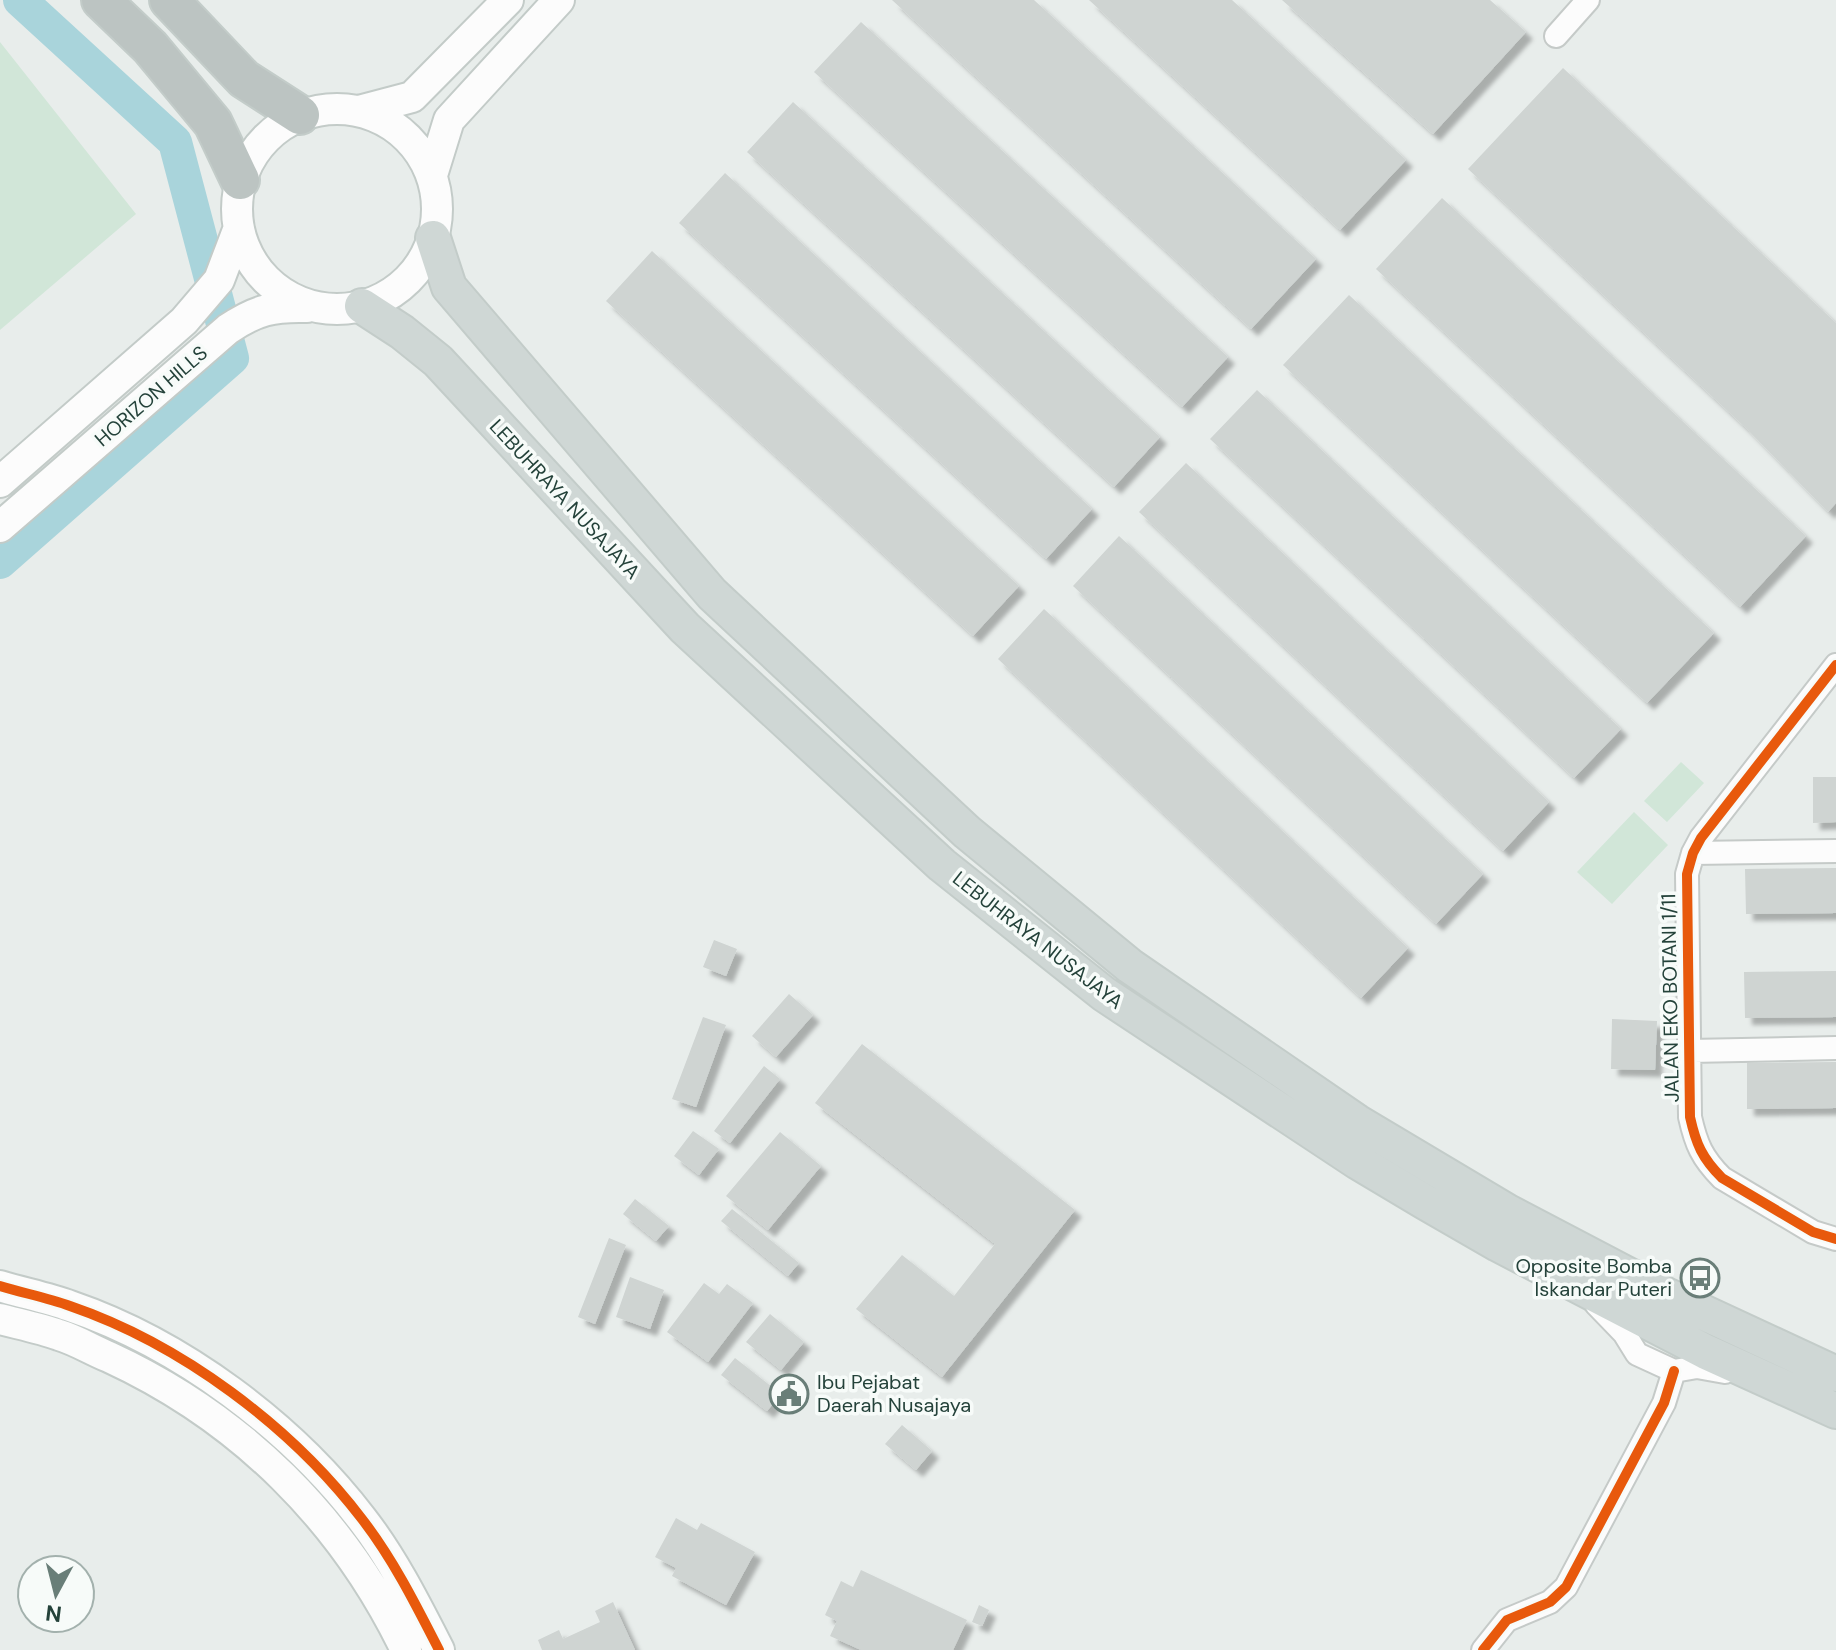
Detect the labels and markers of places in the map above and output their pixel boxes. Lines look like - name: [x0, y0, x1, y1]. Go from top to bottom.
- place label: Opposite Bomba Iskandar Puteri: [1515, 1253, 1672, 1302]
- bus stop icon: Opposite Bomba Iskandar Puteri: [1679, 1257, 1721, 1299]
- place label: Ibu Pejabat Daerah Nusajaya: [817, 1369, 971, 1418]
- public building icon: Ibu Pejabat Daerah Nusajaya: [768, 1373, 810, 1415]

